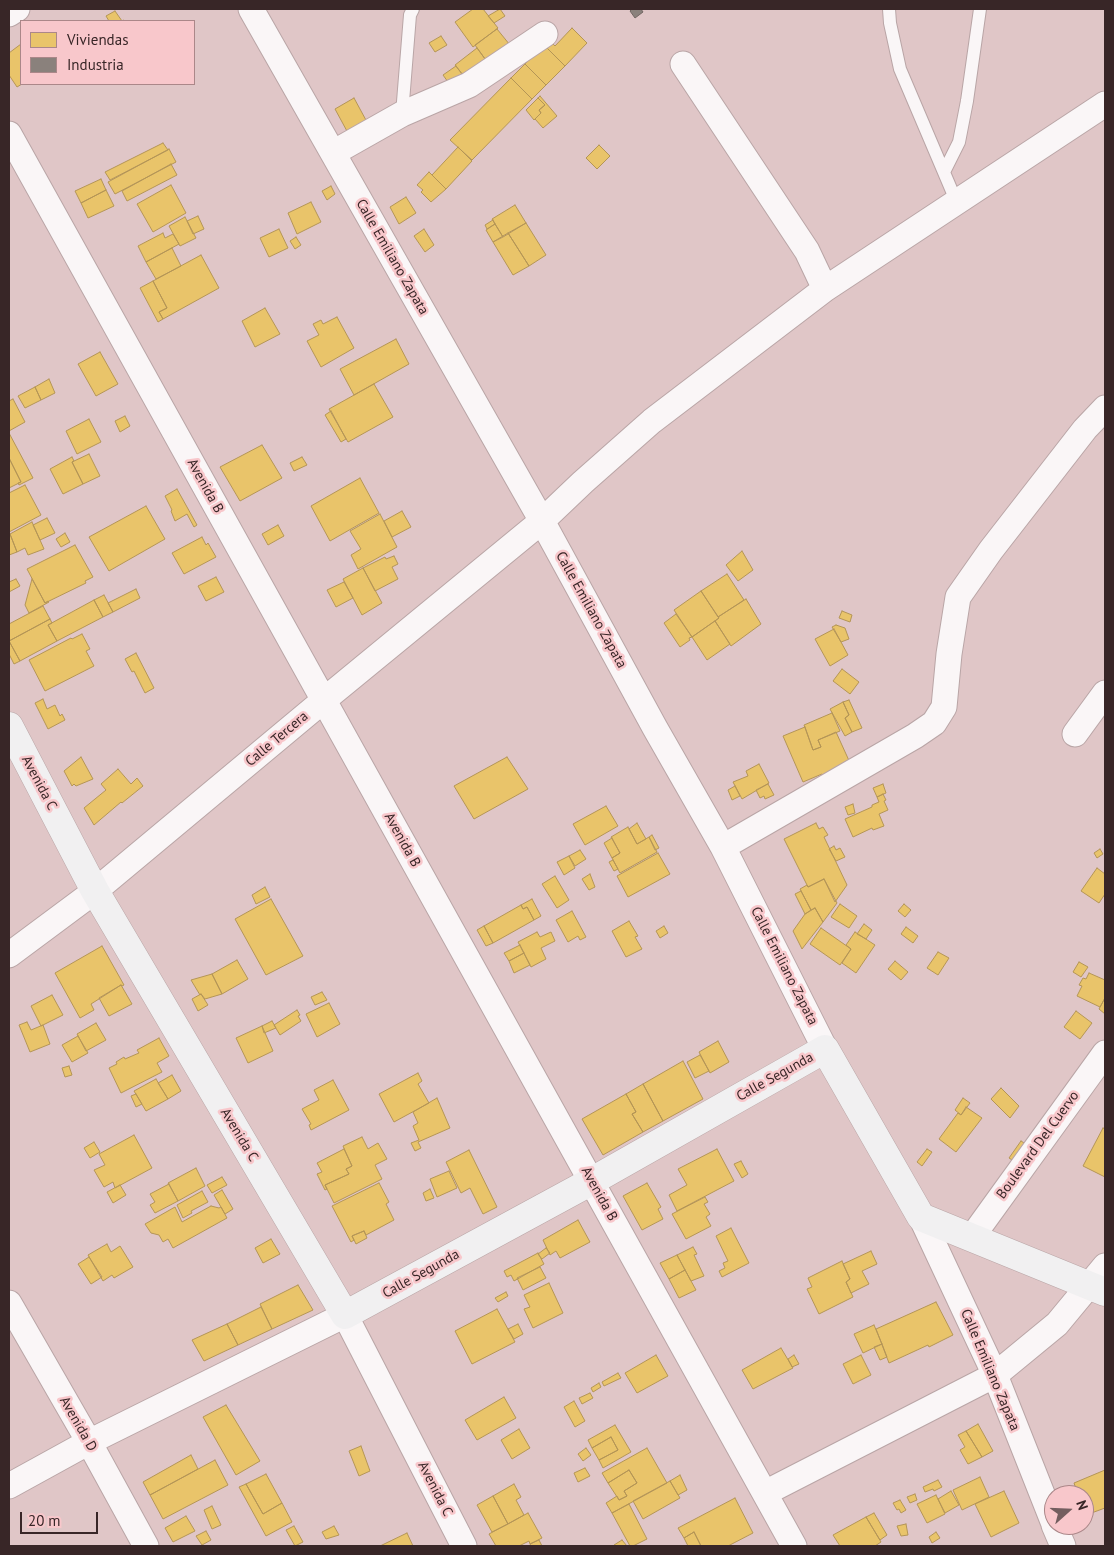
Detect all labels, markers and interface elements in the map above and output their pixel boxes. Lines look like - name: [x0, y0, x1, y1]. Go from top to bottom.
- legend: [20, 20, 195, 85]
- text: Viviendas: [67, 30, 128, 49]
- text: Industria: [67, 55, 124, 74]
- street label: Calle Emiliano Zapata: [352, 196, 432, 318]
- street label: Avenida B: [183, 456, 227, 516]
- street label: Calle Emiliano Zapata: [552, 549, 630, 671]
- street label: Calle Tercera: [242, 708, 312, 770]
- street label: Avenida C: [18, 753, 60, 813]
- street label: Avenida B: [380, 810, 424, 870]
- street label: Calle Emiliano Zapata: [747, 904, 821, 1028]
- street label: Calle Segunda: [734, 1049, 816, 1105]
- street label: Boulevard Del Cuervo: [993, 1088, 1083, 1202]
- street label: Avenida C: [217, 1105, 261, 1165]
- street label: Avenida B: [577, 1164, 621, 1224]
- street label: Calle Segunda: [380, 1246, 462, 1302]
- street label: Calle Emiliano Zapata: [957, 1307, 1023, 1433]
- street label: Avenida D: [56, 1394, 100, 1454]
- street label: Avenida C: [414, 1459, 456, 1519]
- north arrow: [1044, 1485, 1094, 1535]
- text: N: [1072, 1498, 1092, 1513]
- scale bar: [22, 1502, 100, 1534]
- text: 20 m: [28, 1511, 61, 1530]

